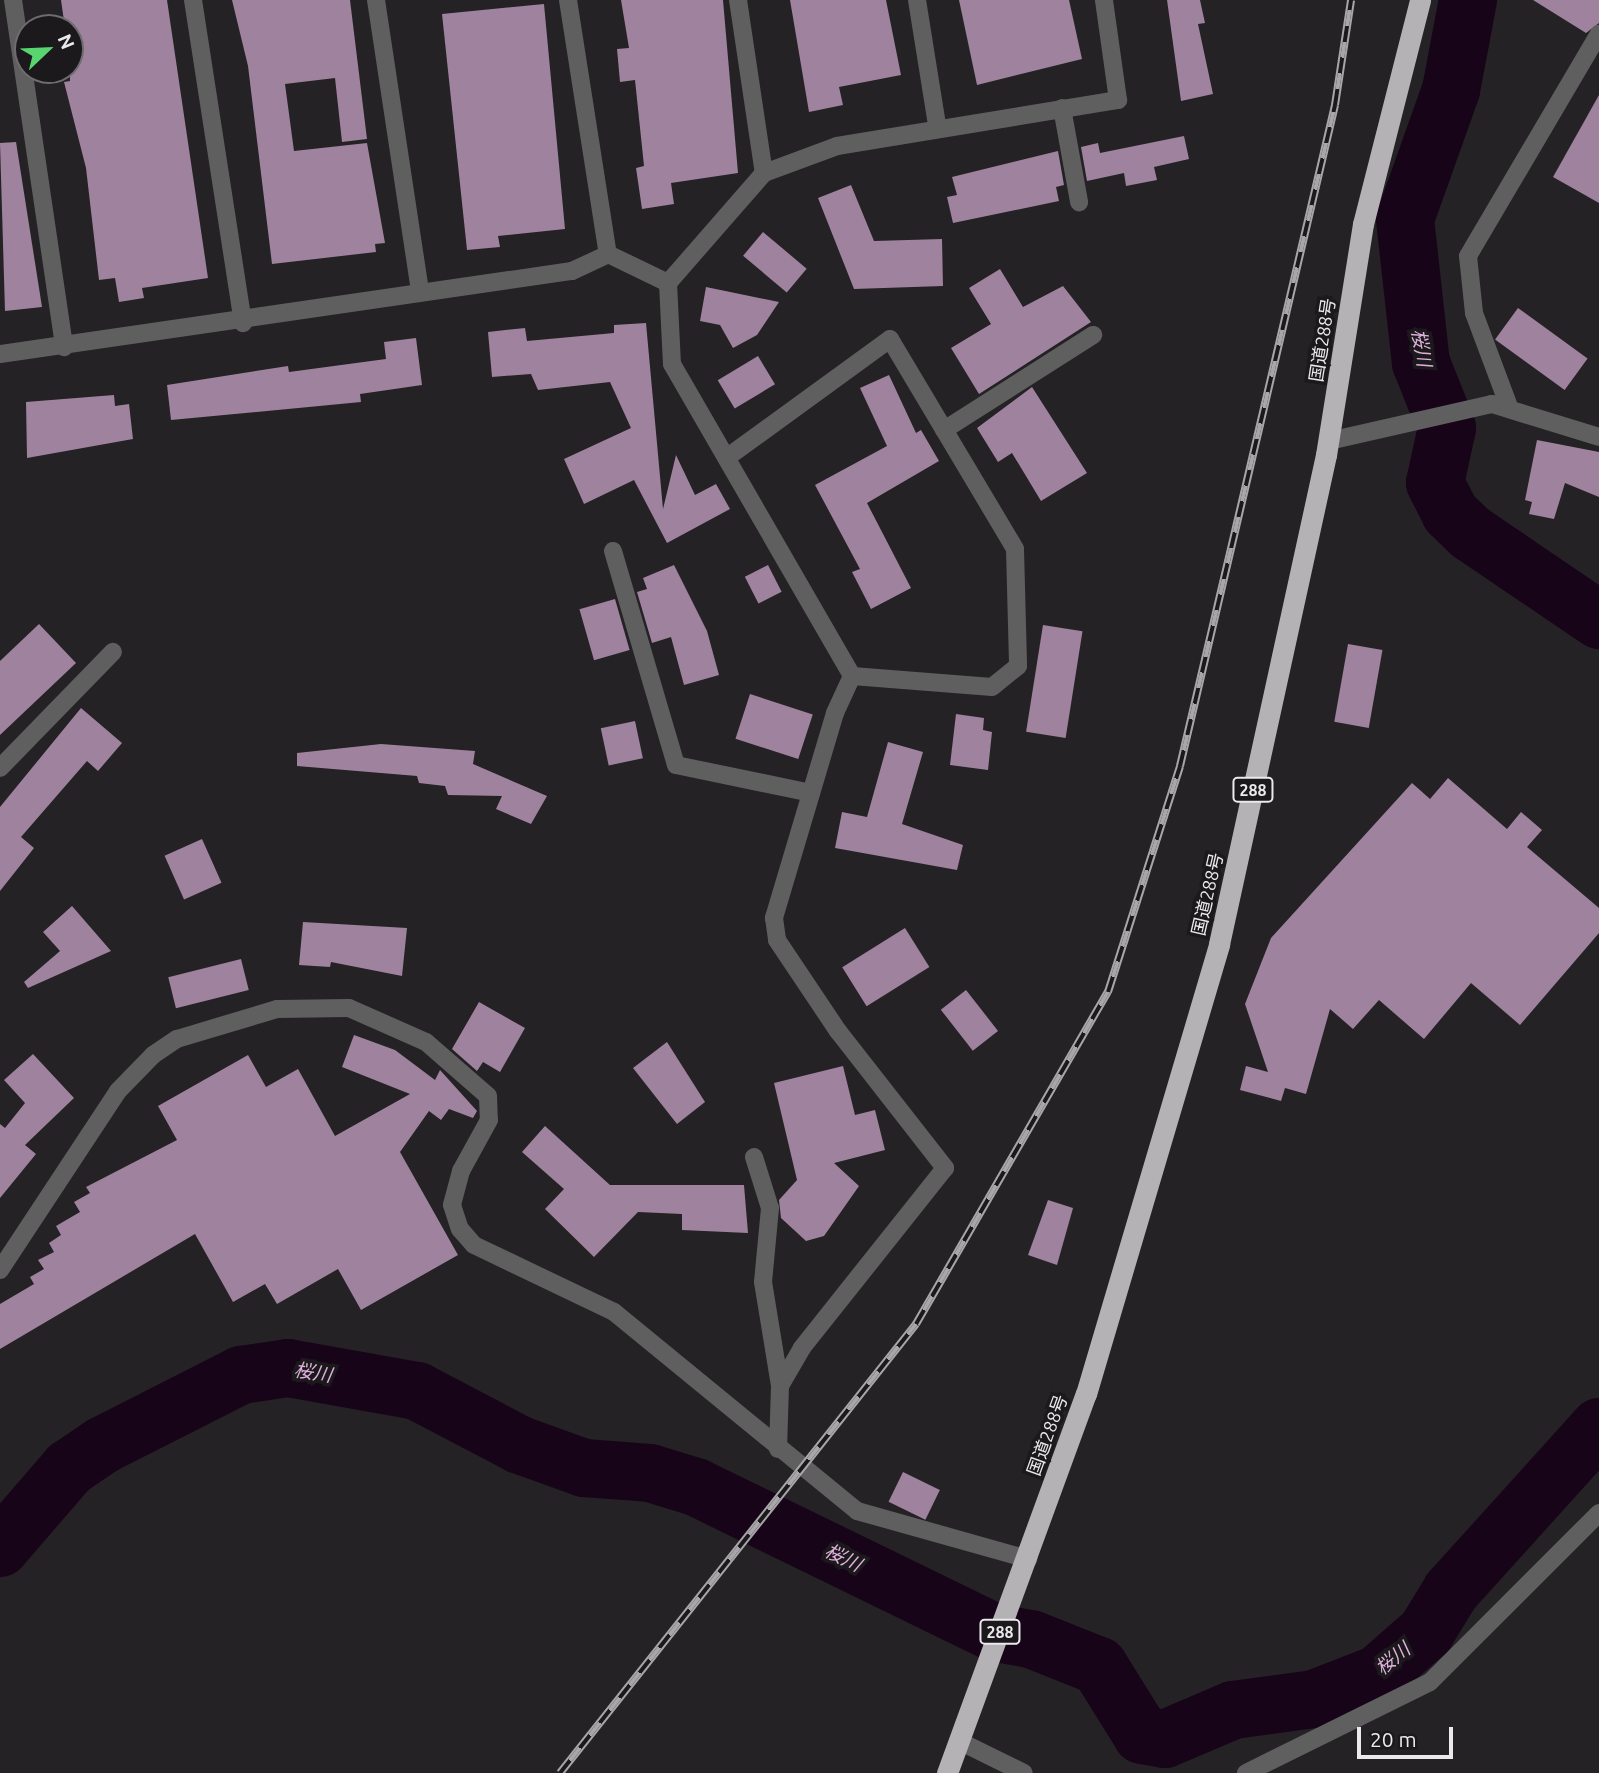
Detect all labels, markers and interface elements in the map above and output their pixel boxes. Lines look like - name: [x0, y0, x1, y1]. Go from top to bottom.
- north arrow: [14, 14, 84, 84]
- text: N: [54, 31, 79, 52]
- street label: 国道288号: [1305, 297, 1339, 383]
- water label: 桜川: [1406, 327, 1436, 369]
- road number: 288: [1232, 778, 1274, 803]
- street label: 国道288号: [1187, 850, 1227, 938]
- water label: 桜川: [292, 1359, 334, 1387]
- street label: 国道288号: [1022, 1392, 1072, 1478]
- water label: 桜川: [821, 1539, 865, 1577]
- road number: 288: [979, 1620, 1021, 1644]
- water label: 桜川: [1371, 1638, 1415, 1680]
- scale bar: [1361, 1714, 1457, 1758]
- text: 20 m: [1370, 1727, 1417, 1751]

